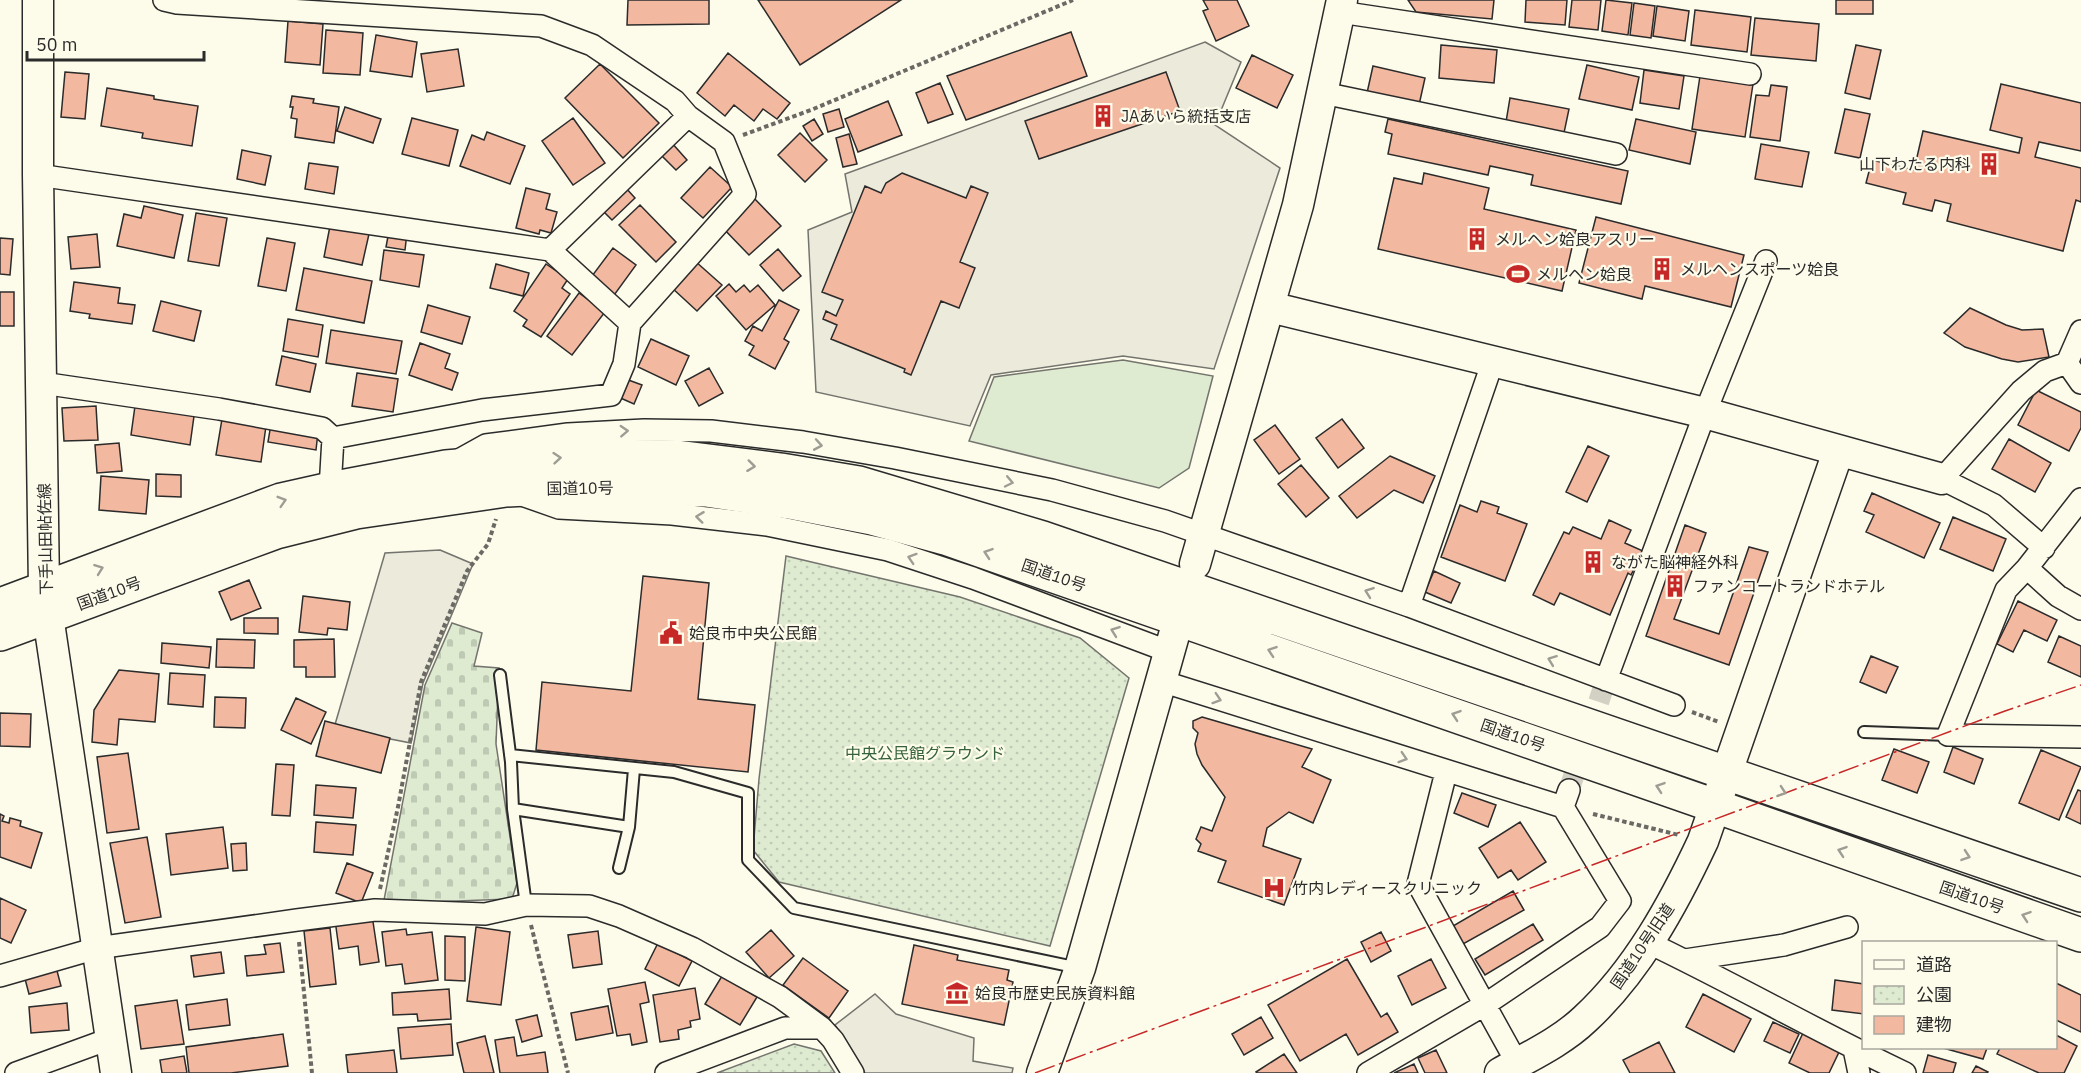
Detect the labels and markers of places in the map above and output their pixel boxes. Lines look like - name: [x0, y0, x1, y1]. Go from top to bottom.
- building icon: JAあいら統括支店: [1090, 103, 1116, 129]
- place label: JAあいら統括支店: [1121, 106, 1251, 126]
- building icon: 山下わたる内科: [1976, 151, 2002, 177]
- place label: 山下わたる内科: [1859, 154, 1971, 174]
- building icon: メルヘン姶良アスリー: [1464, 226, 1490, 252]
- place label: メルヘン姶良アスリー: [1495, 229, 1655, 249]
- building icon: メルヘンスポーツ姶良: [1649, 256, 1675, 282]
- place label: メルヘンスポーツ姶良: [1680, 259, 1839, 279]
- sports icon: メルヘン姶良: [1505, 261, 1531, 287]
- place label: メルヘン姶良: [1536, 264, 1632, 284]
- building icon: ながた脳神経外科: [1580, 549, 1606, 575]
- place label: ながた脳神経外科: [1611, 552, 1739, 572]
- building icon: ファンコートランドホテル: [1662, 573, 1688, 599]
- place label: ファンコートランドホテル: [1693, 576, 1885, 596]
- public building icon: 姶良市中央公民館: [658, 620, 684, 646]
- place label: 姶良市中央公民館: [689, 623, 817, 643]
- hospital icon: 竹内レディースクリニック: [1261, 875, 1287, 901]
- place label: 竹内レディースクリニック: [1292, 878, 1482, 898]
- museum icon: 姶良市歴史民族資料館: [944, 980, 970, 1006]
- place label: 姶良市歴史民族資料館: [975, 983, 1135, 1003]

